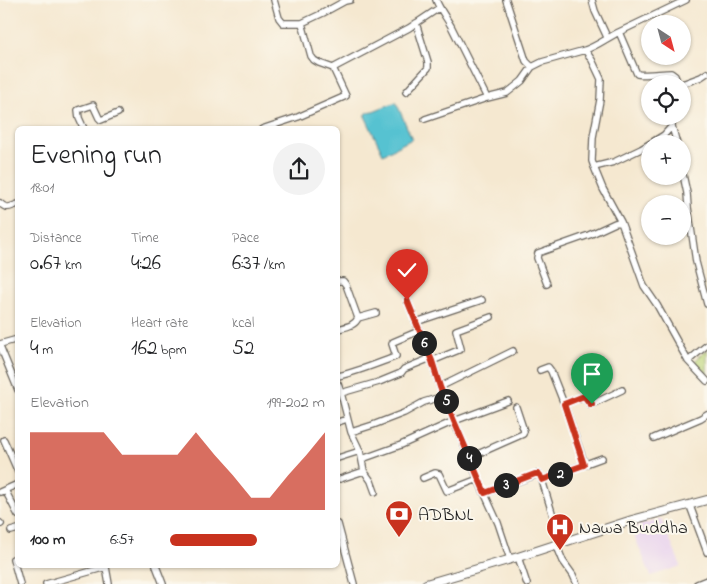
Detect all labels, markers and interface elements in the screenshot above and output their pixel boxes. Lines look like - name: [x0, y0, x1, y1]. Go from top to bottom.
- north arrow: [641, 15, 691, 65]
- map controls: [641, 15, 691, 245]
- button: locate: [641, 75, 691, 125]
- button: +: [641, 135, 691, 185]
- text: Evening run: [30, 136, 162, 177]
- button: share: [273, 143, 325, 195]
- text: 18:01: [30, 176, 54, 200]
- button: −: [641, 195, 691, 245]
- text: Distance: [30, 228, 82, 249]
- text: Time: [131, 228, 159, 249]
- text: Pace: [232, 228, 259, 249]
- text: 0.67: [30, 249, 61, 279]
- text: 4:26: [131, 249, 161, 279]
- text: 6:37: [232, 249, 260, 279]
- pin: [386, 249, 428, 300]
- text: km: [61, 255, 82, 276]
- text: /km: [260, 255, 285, 276]
- icon: check: [393, 256, 421, 284]
- text: Elevation: [30, 313, 81, 334]
- text: Heart rate: [131, 313, 188, 334]
- text: kcal: [232, 313, 254, 334]
- pin: 6: [412, 330, 436, 356]
- text: 6: [421, 333, 428, 354]
- text: 4: [30, 334, 39, 364]
- text: 162: [131, 334, 157, 364]
- text: 52: [232, 334, 254, 364]
- text: m: [39, 340, 53, 361]
- text: bpm: [157, 340, 187, 361]
- pin: [571, 353, 613, 404]
- icon: arrive: [578, 360, 606, 388]
- pin: 5: [434, 388, 458, 414]
- text: Elevation: [30, 391, 89, 415]
- text: 199–202 m: [266, 391, 325, 415]
- text: 5: [442, 391, 451, 412]
- pin: 4: [456, 446, 482, 470]
- text: 4: [467, 448, 472, 469]
- pin: 2: [548, 462, 572, 486]
- text: 2: [557, 464, 564, 485]
- pin: 3: [494, 472, 518, 498]
- text: 3: [504, 475, 509, 496]
- bank icon: ADBNL: [384, 499, 414, 538]
- place label: ADBNL: [418, 503, 474, 529]
- hospital icon: Nawa Buddha: [545, 512, 575, 551]
- place label: Nawa Buddha: [579, 516, 688, 542]
- text: 100 m: [30, 528, 65, 552]
- text: 6:57: [110, 528, 134, 552]

